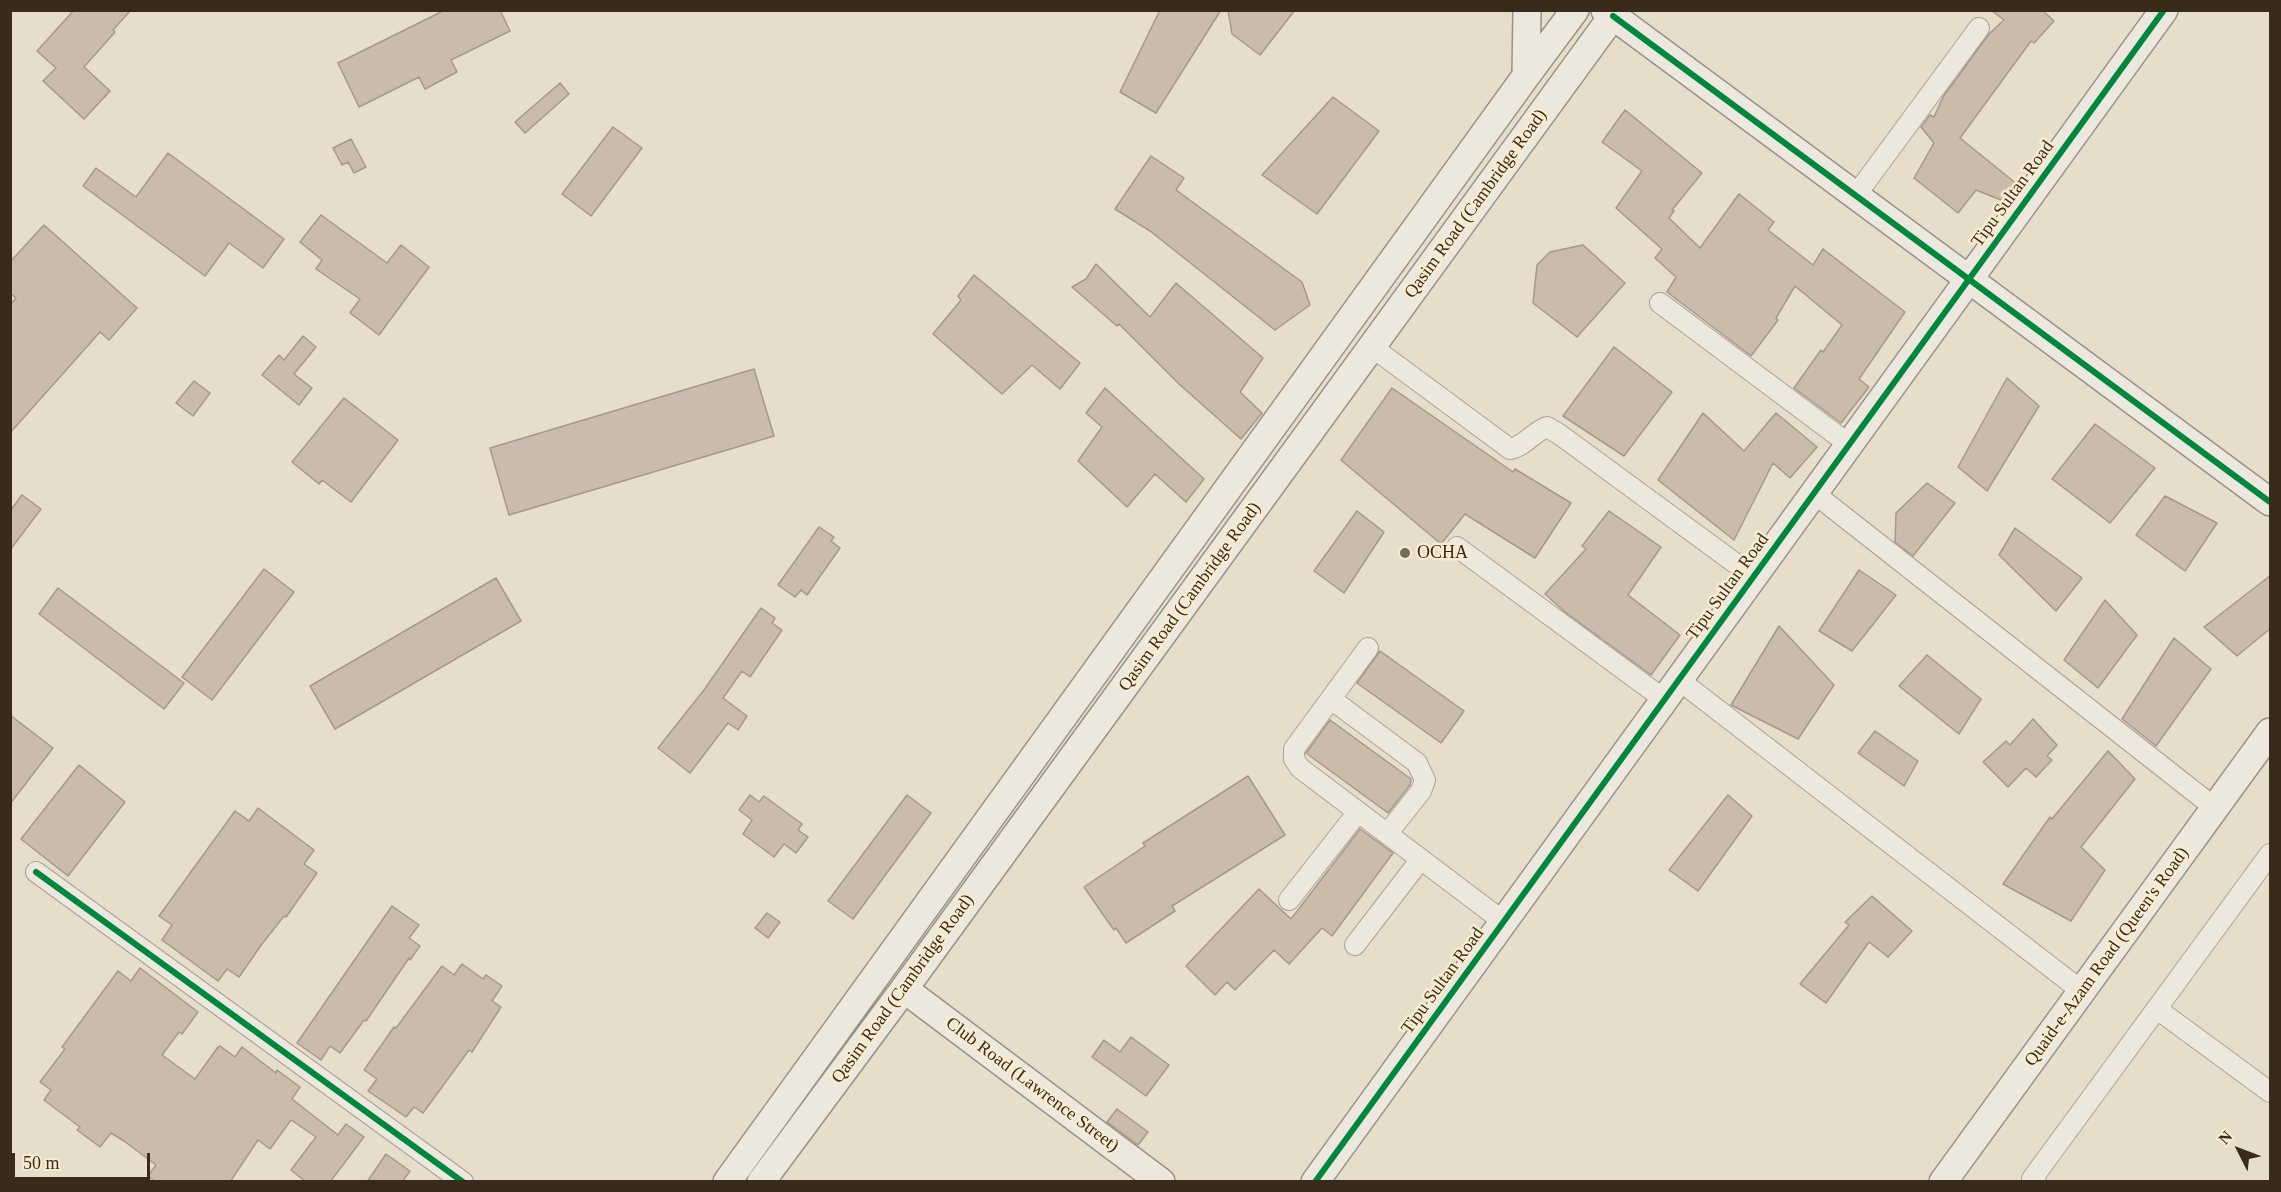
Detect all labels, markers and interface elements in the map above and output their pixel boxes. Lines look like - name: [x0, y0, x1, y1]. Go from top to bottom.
- street label: Qasim Road (Cambridge Road): [1400, 105, 1552, 303]
- street label: Tipu Sultan Road: [1967, 136, 2059, 252]
- street label: Qasim Road (Cambridge Road): [1114, 498, 1266, 696]
- street label: Tipu Sultan Road: [1682, 529, 1774, 645]
- place label: OCHA: [1417, 542, 1462, 564]
- marker: OCHA: [1398, 546, 1412, 560]
- street label: Quaid-e-Azam Road (Queen's Road): [2018, 841, 2196, 1073]
- street label: Qasim Road (Cambridge Road): [827, 890, 979, 1088]
- street label: Tipu Sultan Road: [1397, 923, 1489, 1039]
- street label: Club Road (Lawrence Street): [941, 1012, 1123, 1158]
- north arrow: [2209, 1120, 2269, 1180]
- text: N: [2215, 1128, 2235, 1148]
- scale bar: [15, 1141, 153, 1179]
- text: 50 m: [23, 1153, 60, 1173]

